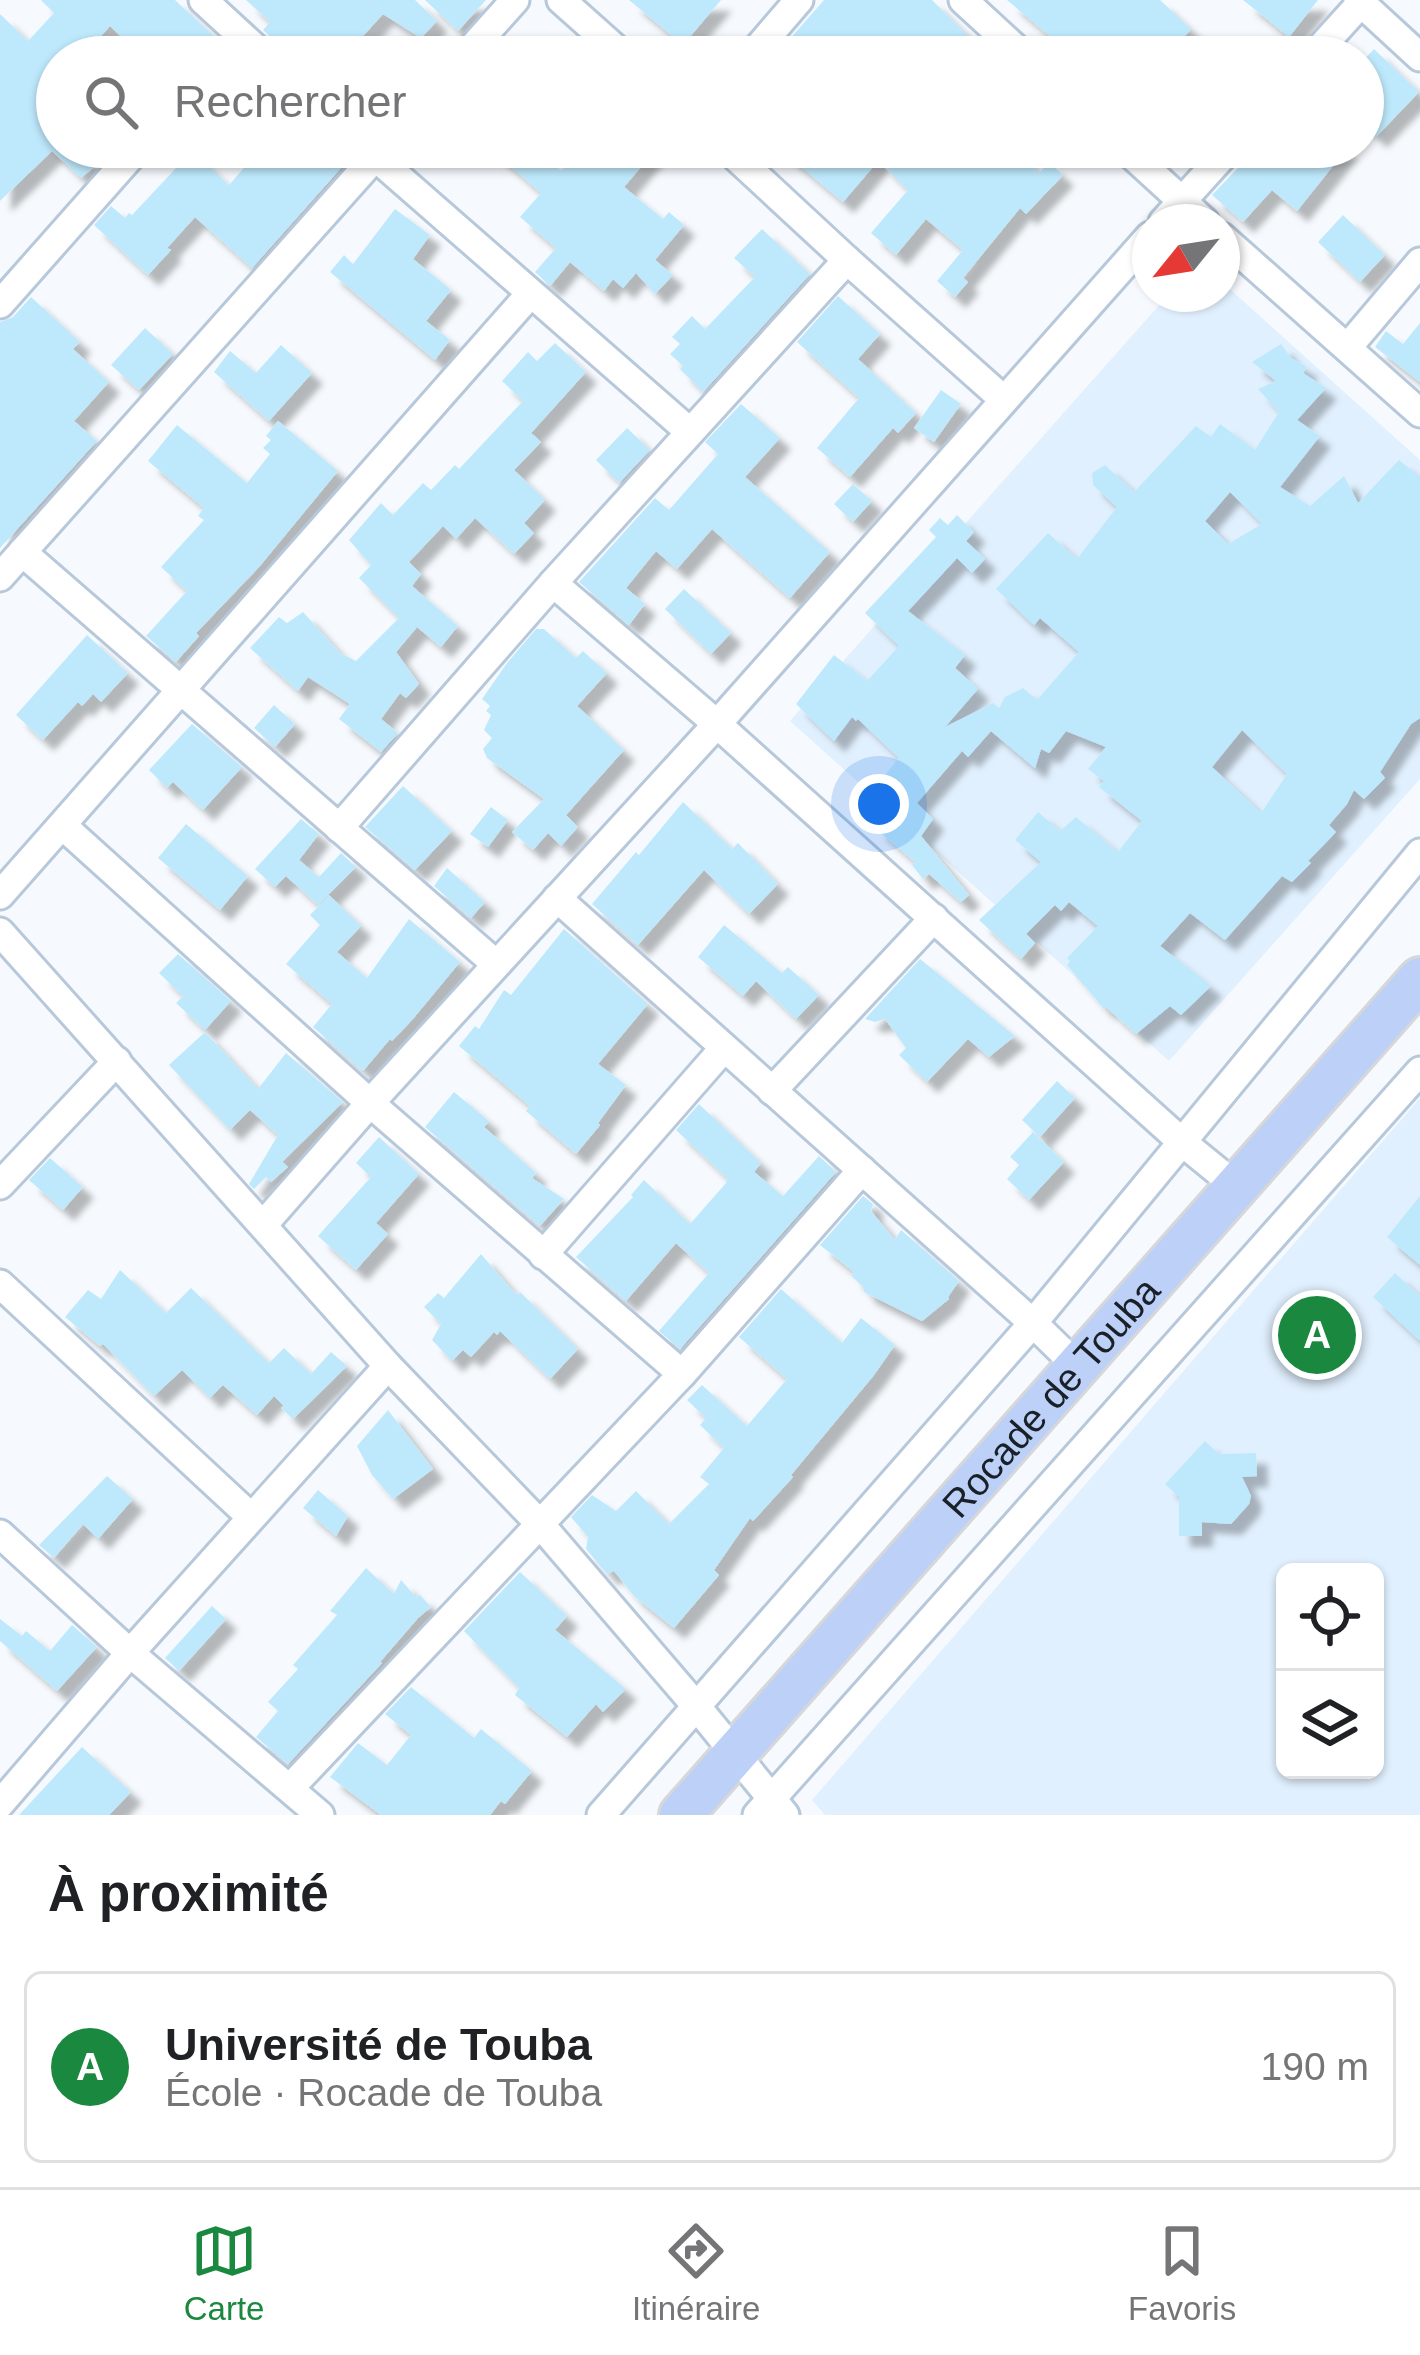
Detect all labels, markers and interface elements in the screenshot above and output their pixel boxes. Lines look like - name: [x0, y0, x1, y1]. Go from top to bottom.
- search box: [36, 36, 1384, 168]
- icon: search: [78, 69, 144, 135]
- text: Rechercher: [174, 76, 407, 127]
- north arrow: [1132, 204, 1240, 312]
- your location: [849, 774, 909, 834]
- street label: Rocade de Touba: [933, 1268, 1168, 1525]
- pin: A: [1278, 1290, 1356, 1380]
- map controls: [1276, 1563, 1384, 1779]
- button: locate: [1276, 1563, 1384, 1671]
- button: layers: [1276, 1671, 1384, 1779]
- text: À proximité: [48, 1865, 329, 1922]
- text: Université de Touba: [165, 2019, 592, 2070]
- text: A: [76, 2045, 104, 2088]
- text: 190 m: [1261, 2045, 1369, 2088]
- text: École · Rocade de Touba: [165, 2071, 602, 2114]
- tab: Carte: [184, 2218, 264, 2328]
- tab: Itinéraire: [632, 2218, 760, 2328]
- tab: Favoris: [1128, 2218, 1236, 2328]

